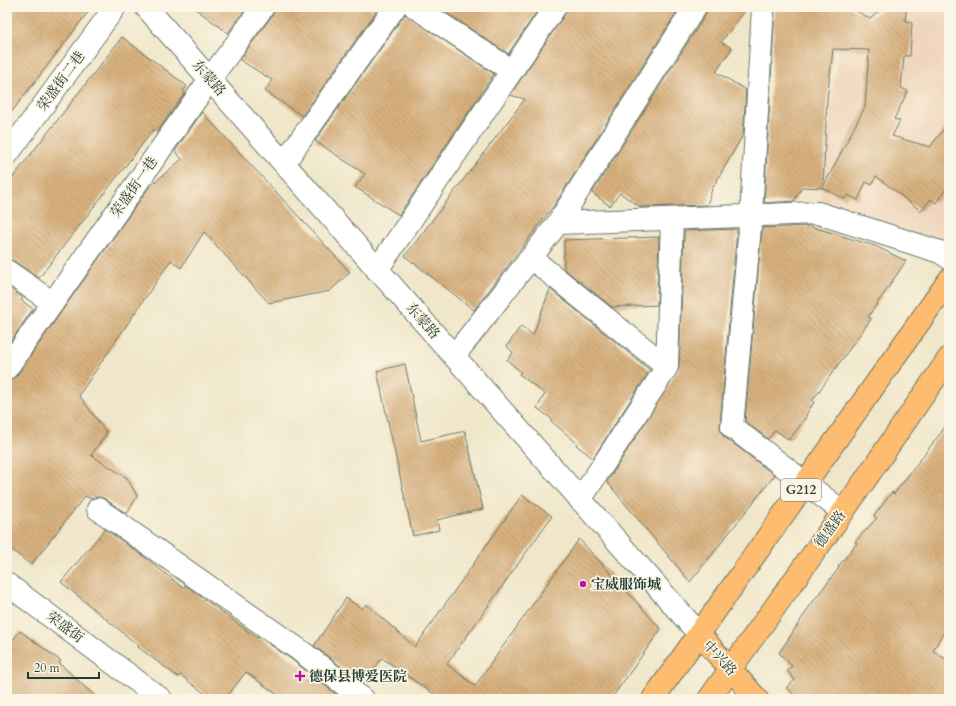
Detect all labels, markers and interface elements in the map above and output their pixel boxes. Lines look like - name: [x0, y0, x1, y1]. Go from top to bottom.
- street label: 荣盛街二巷: [33, 47, 89, 115]
- street label: 东蒙路: [188, 56, 230, 100]
- street label: 荣盛街一巷: [106, 153, 162, 221]
- street label: 东蒙路: [402, 299, 444, 343]
- road number: G212: [781, 479, 821, 501]
- street label: 德盛路: [810, 506, 850, 552]
- place label: 宝威服饰城: [591, 575, 661, 594]
- marker: 宝威服饰城: [578, 579, 588, 589]
- street label: 荣盛街: [43, 607, 87, 647]
- street label: 中兴路: [699, 636, 741, 680]
- scale bar: [28, 654, 99, 680]
- text: 20 m: [34, 660, 61, 676]
- place label: 德保县博爱医院: [309, 667, 407, 686]
- marker: 德保县博爱医院: [294, 670, 306, 682]

